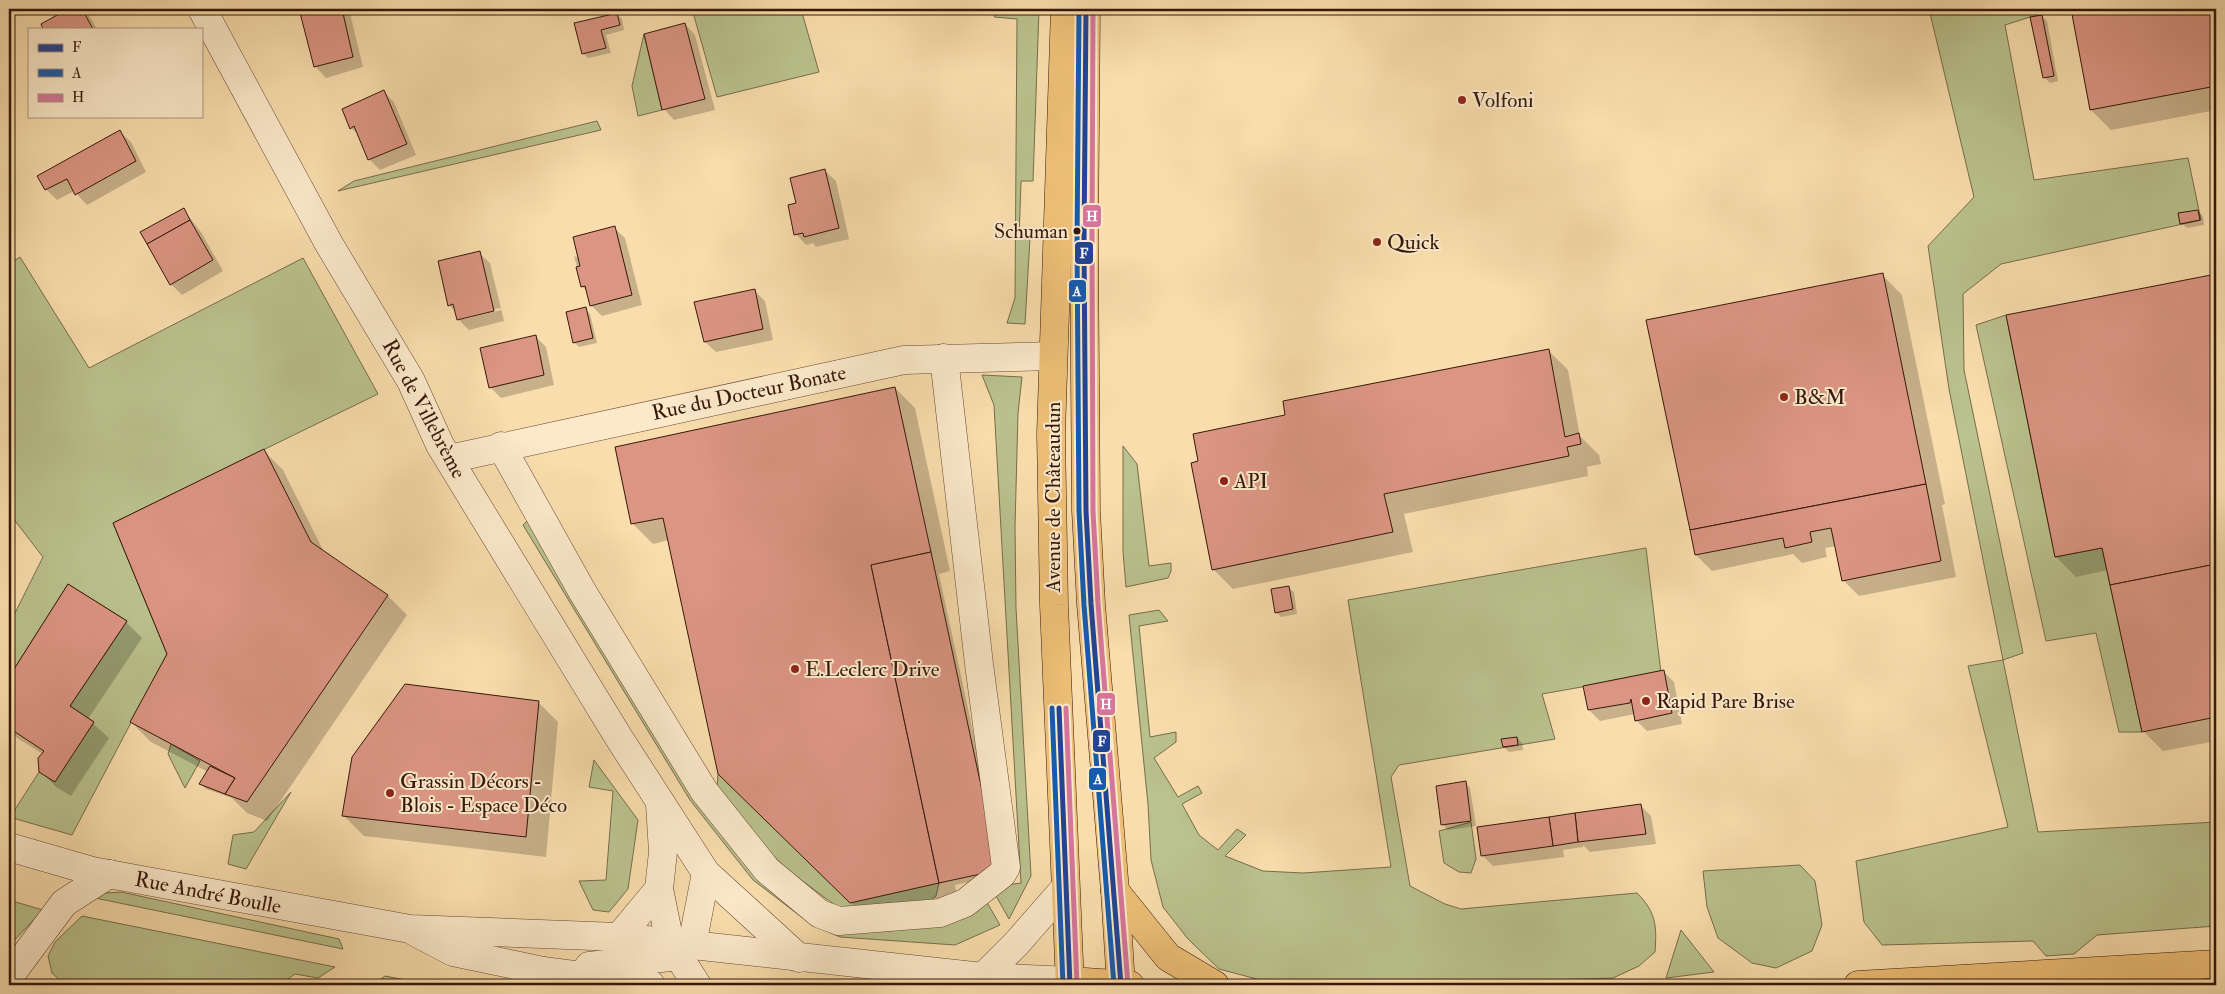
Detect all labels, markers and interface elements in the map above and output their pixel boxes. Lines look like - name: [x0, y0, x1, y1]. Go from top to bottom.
- legend: [28, 28, 202, 118]
- text: F: [72, 38, 82, 57]
- text: A: [71, 64, 82, 83]
- place label: Volfoni: [1472, 87, 1534, 114]
- text: H: [72, 88, 84, 107]
- marker: Volfoni: [1456, 94, 1468, 106]
- line badge: H: [1082, 204, 1102, 228]
- text: H: [1086, 208, 1098, 225]
- place label: Schuman: [994, 219, 1068, 244]
- marker: Schuman: [1072, 226, 1082, 236]
- place label: Quick: [1387, 229, 1440, 256]
- marker: Quick: [1371, 236, 1383, 248]
- line badge: F: [1074, 241, 1094, 265]
- text: F: [1080, 245, 1089, 262]
- line badge: A: [1068, 279, 1087, 303]
- text: A: [1072, 283, 1082, 300]
- street label: Rue de Villebrème: [376, 335, 472, 484]
- street label: Rue du Docteur Bonate: [649, 359, 849, 427]
- place label: B&M: [1794, 384, 1846, 411]
- marker: B&M: [1778, 391, 1790, 403]
- street label: Avenue de Châteaudun: [1040, 401, 1067, 593]
- place label: API: [1233, 468, 1268, 495]
- marker: API: [1218, 475, 1230, 487]
- place label: E.Leclerc Drive: [805, 656, 940, 683]
- marker: E.Leclerc Drive: [789, 663, 801, 675]
- place label: Rapid Pare Brise: [1656, 688, 1795, 715]
- line badge: H: [1096, 692, 1116, 716]
- marker: Rapid Pare Brise: [1640, 695, 1652, 707]
- text: H: [1100, 696, 1112, 713]
- line badge: F: [1092, 729, 1111, 753]
- text: F: [1098, 733, 1107, 750]
- line badge: A: [1088, 767, 1107, 791]
- place label: Grassin Décors - Blois - Espace Déco: [400, 768, 567, 819]
- text: A: [1093, 771, 1103, 788]
- marker: Grassin Décors - Blois - Espace Déco: [384, 787, 396, 799]
- street label: Rue André Boulle: [133, 866, 284, 920]

